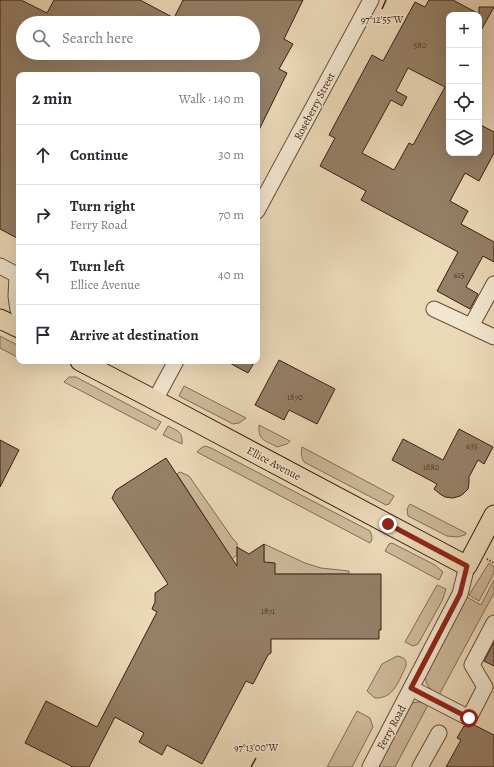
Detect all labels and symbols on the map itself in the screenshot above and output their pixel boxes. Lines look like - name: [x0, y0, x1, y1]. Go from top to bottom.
- text: 97°12'55"W: [361, 13, 404, 26]
- house number: 580: [413, 39, 427, 51]
- street label: Roseberry Street: [290, 70, 339, 143]
- house number: 615: [453, 269, 465, 281]
- house number: 1870: [287, 391, 303, 403]
- house number: 635: [466, 440, 478, 452]
- street label: Ellice Avenue: [244, 443, 304, 484]
- house number: 1880: [423, 461, 440, 473]
- route end: [379, 515, 397, 533]
- house number: 1871: [261, 605, 275, 617]
- street label: Ferry Road: [373, 702, 410, 752]
- route start: [460, 709, 478, 727]
- text: 97°13'00"W: [234, 741, 279, 754]

